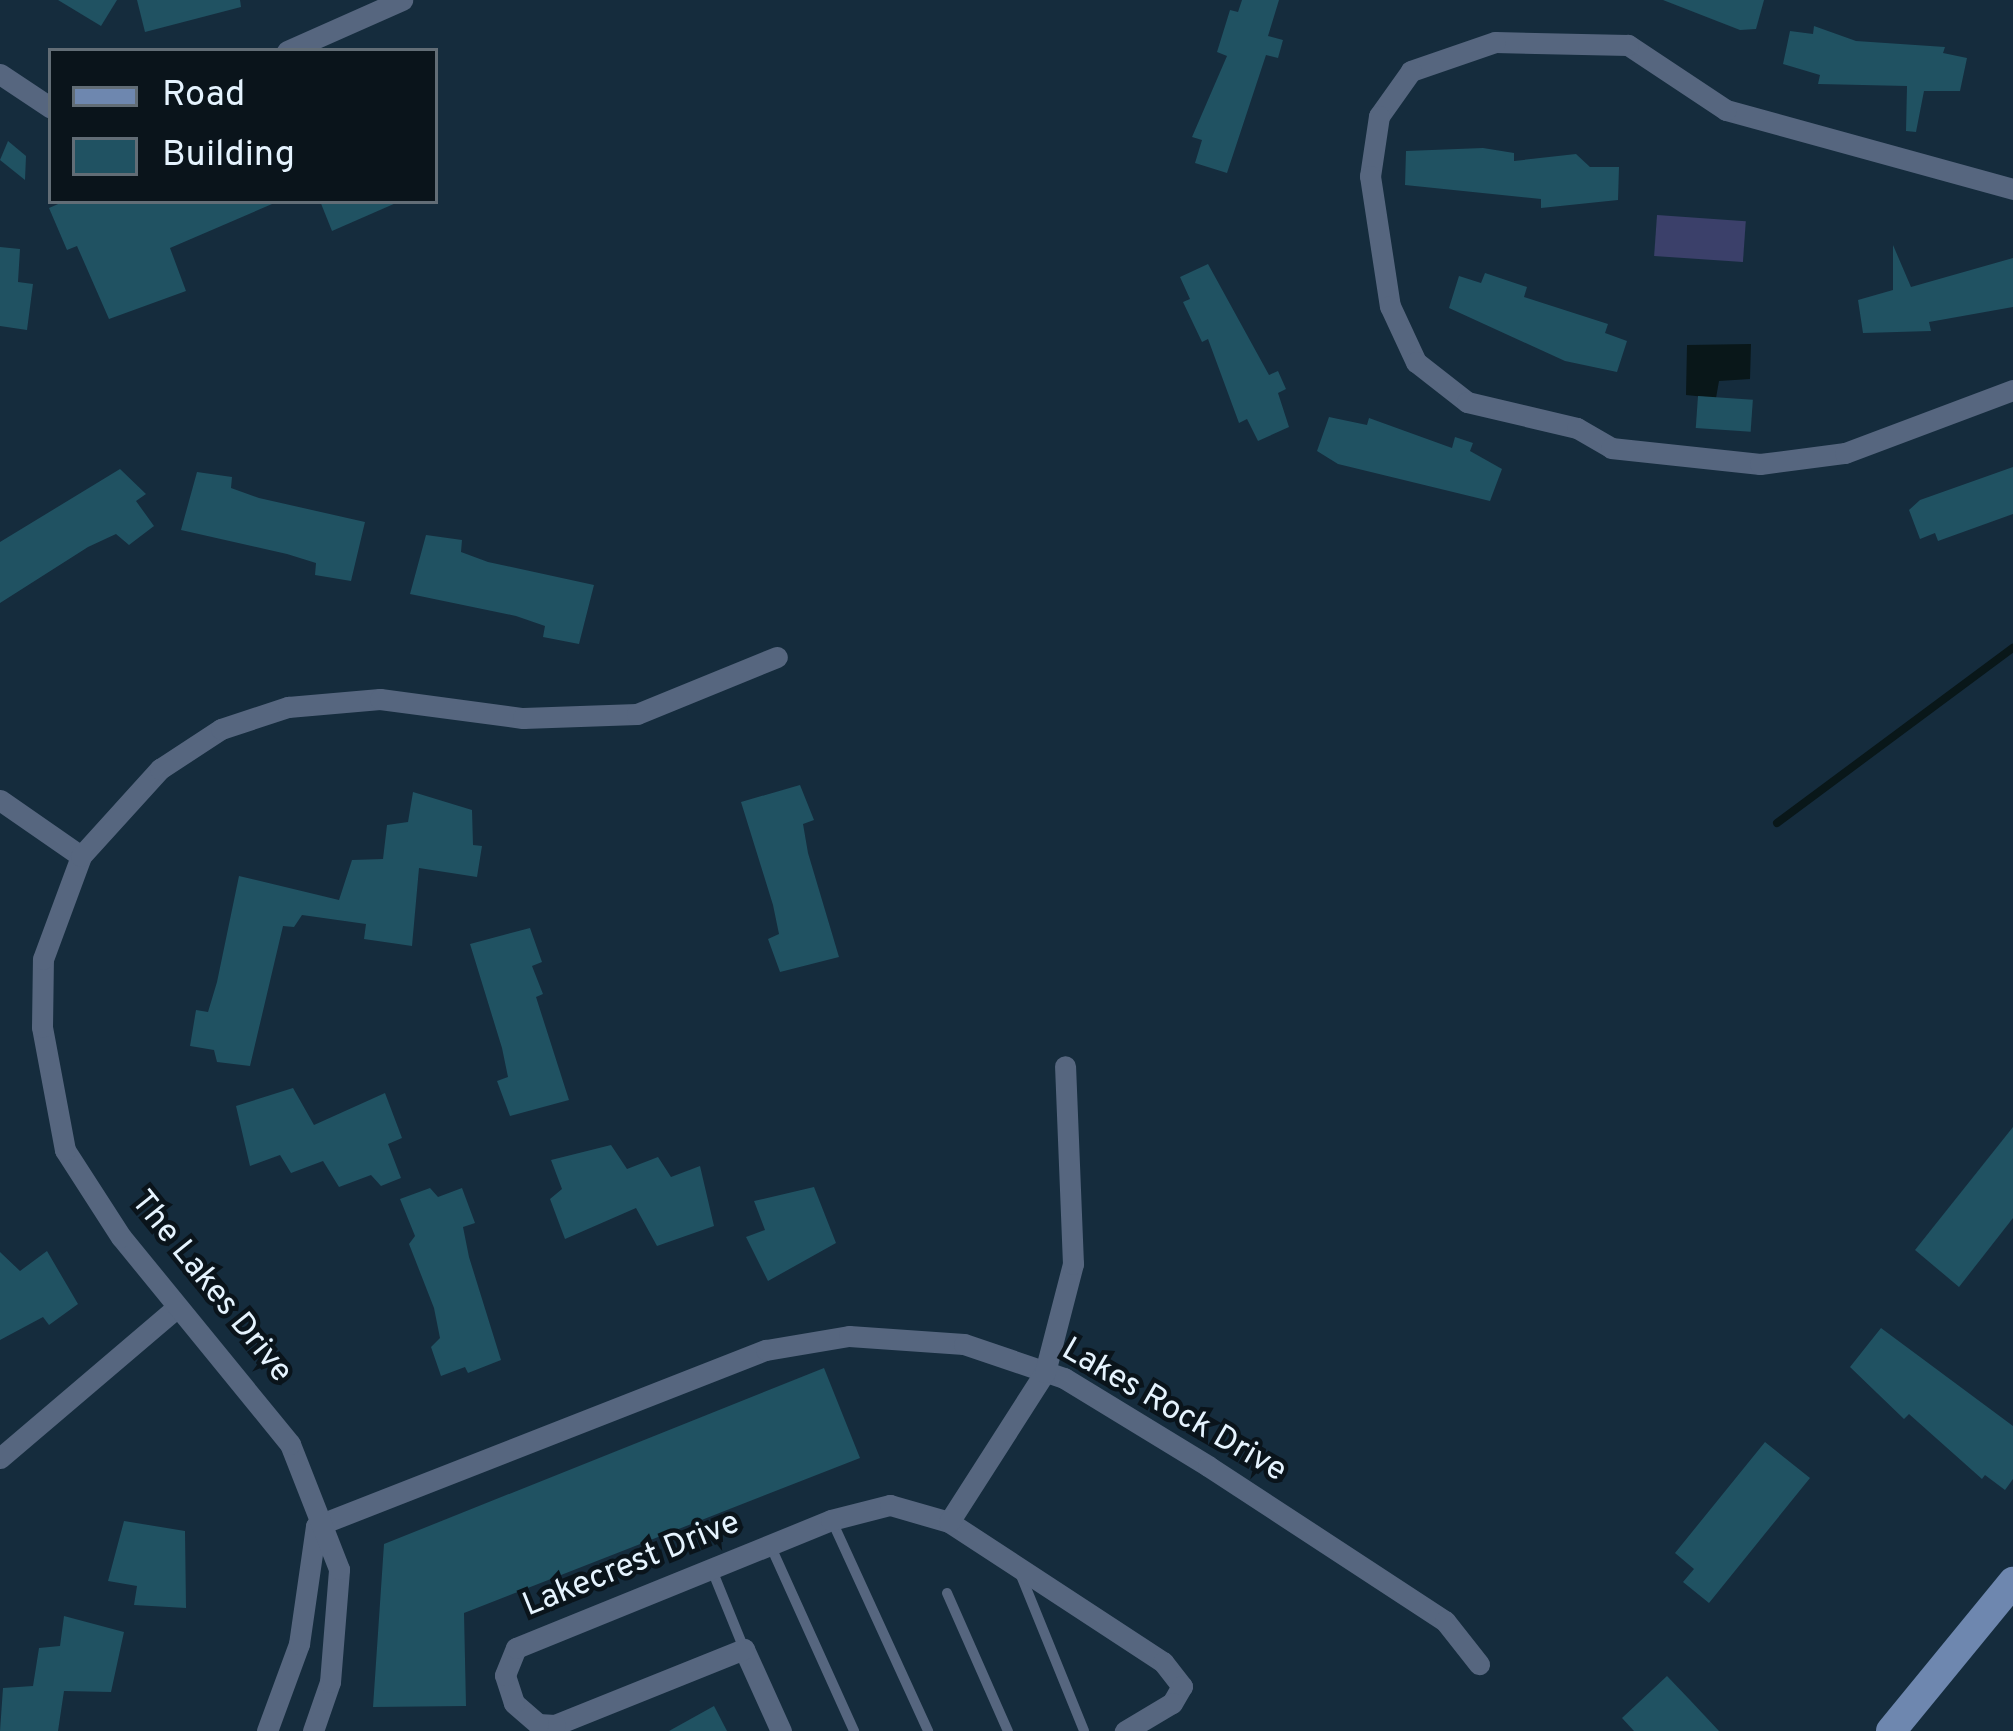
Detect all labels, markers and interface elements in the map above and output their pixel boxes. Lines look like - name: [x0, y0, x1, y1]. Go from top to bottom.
- legend: [48, 48, 438, 204]
- text: Road: [162, 73, 245, 119]
- text: Building: [162, 133, 295, 179]
- street label: The Lakes Drive: [121, 1184, 299, 1392]
- street label: Lakes Rock Drive: [1054, 1332, 1292, 1492]
- street label: Lakecrest Drive: [518, 1505, 746, 1627]

